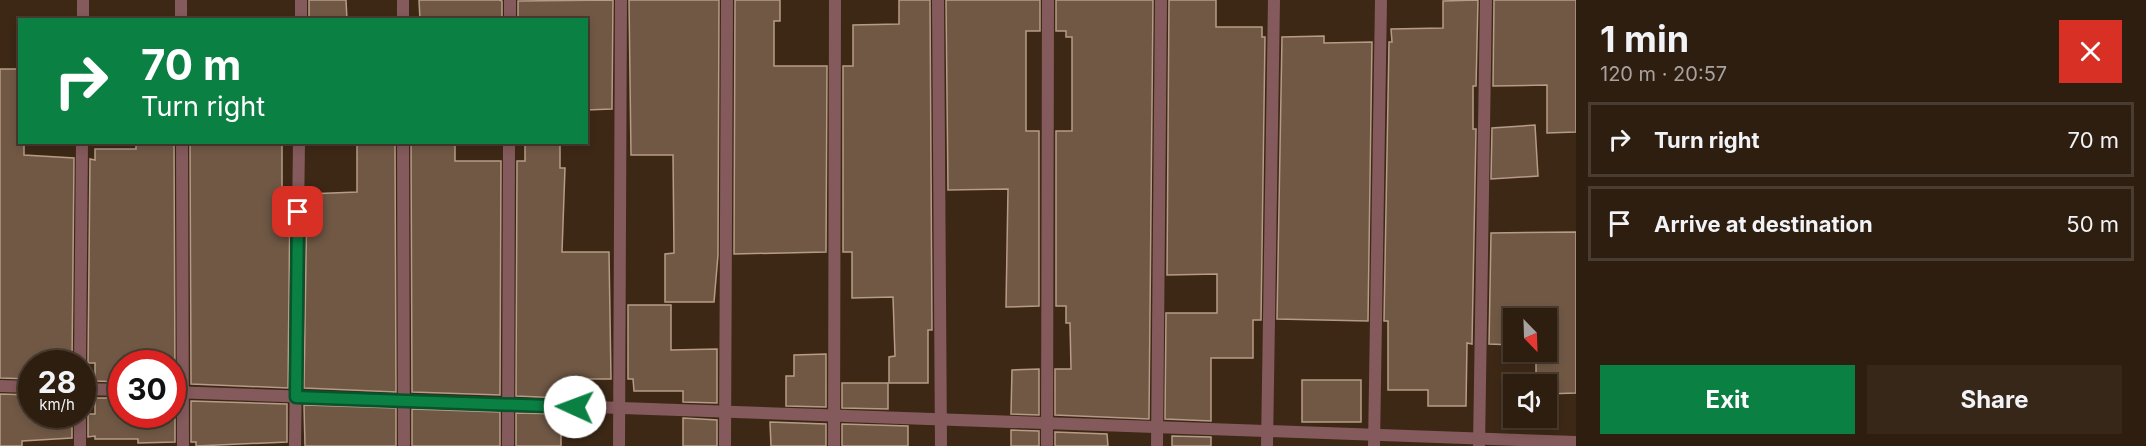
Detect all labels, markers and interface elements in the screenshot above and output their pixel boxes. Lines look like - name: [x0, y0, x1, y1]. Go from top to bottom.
- text: 1 min: [1600, 17, 1689, 61]
- button: close: [2059, 20, 2122, 83]
- text: 70 m: [141, 39, 241, 90]
- icon: right: [42, 42, 120, 120]
- text: 120 m · 20:57: [1600, 62, 1727, 86]
- text: Turn right: [141, 90, 265, 123]
- icon: right: [1603, 123, 1636, 156]
- text: Turn right: [1654, 127, 1760, 153]
- text: 70 m: [2068, 127, 2119, 153]
- pin: [272, 186, 323, 237]
- icon: arrive: [281, 195, 314, 228]
- icon: arrive: [1603, 207, 1636, 240]
- text: Arrive at destination: [1654, 211, 1873, 237]
- text: 50 m: [2066, 211, 2119, 237]
- north arrow: [1503, 308, 1557, 362]
- map controls: [1503, 308, 1557, 428]
- speed limit sign: 30: [108, 350, 186, 428]
- text: 28: [38, 364, 76, 400]
- button: Exit: [1600, 365, 1855, 434]
- button: Share: [1867, 365, 2122, 434]
- button: sound: [1503, 374, 1557, 428]
- position arrow: [543, 375, 607, 439]
- text: km/h: [39, 395, 75, 414]

